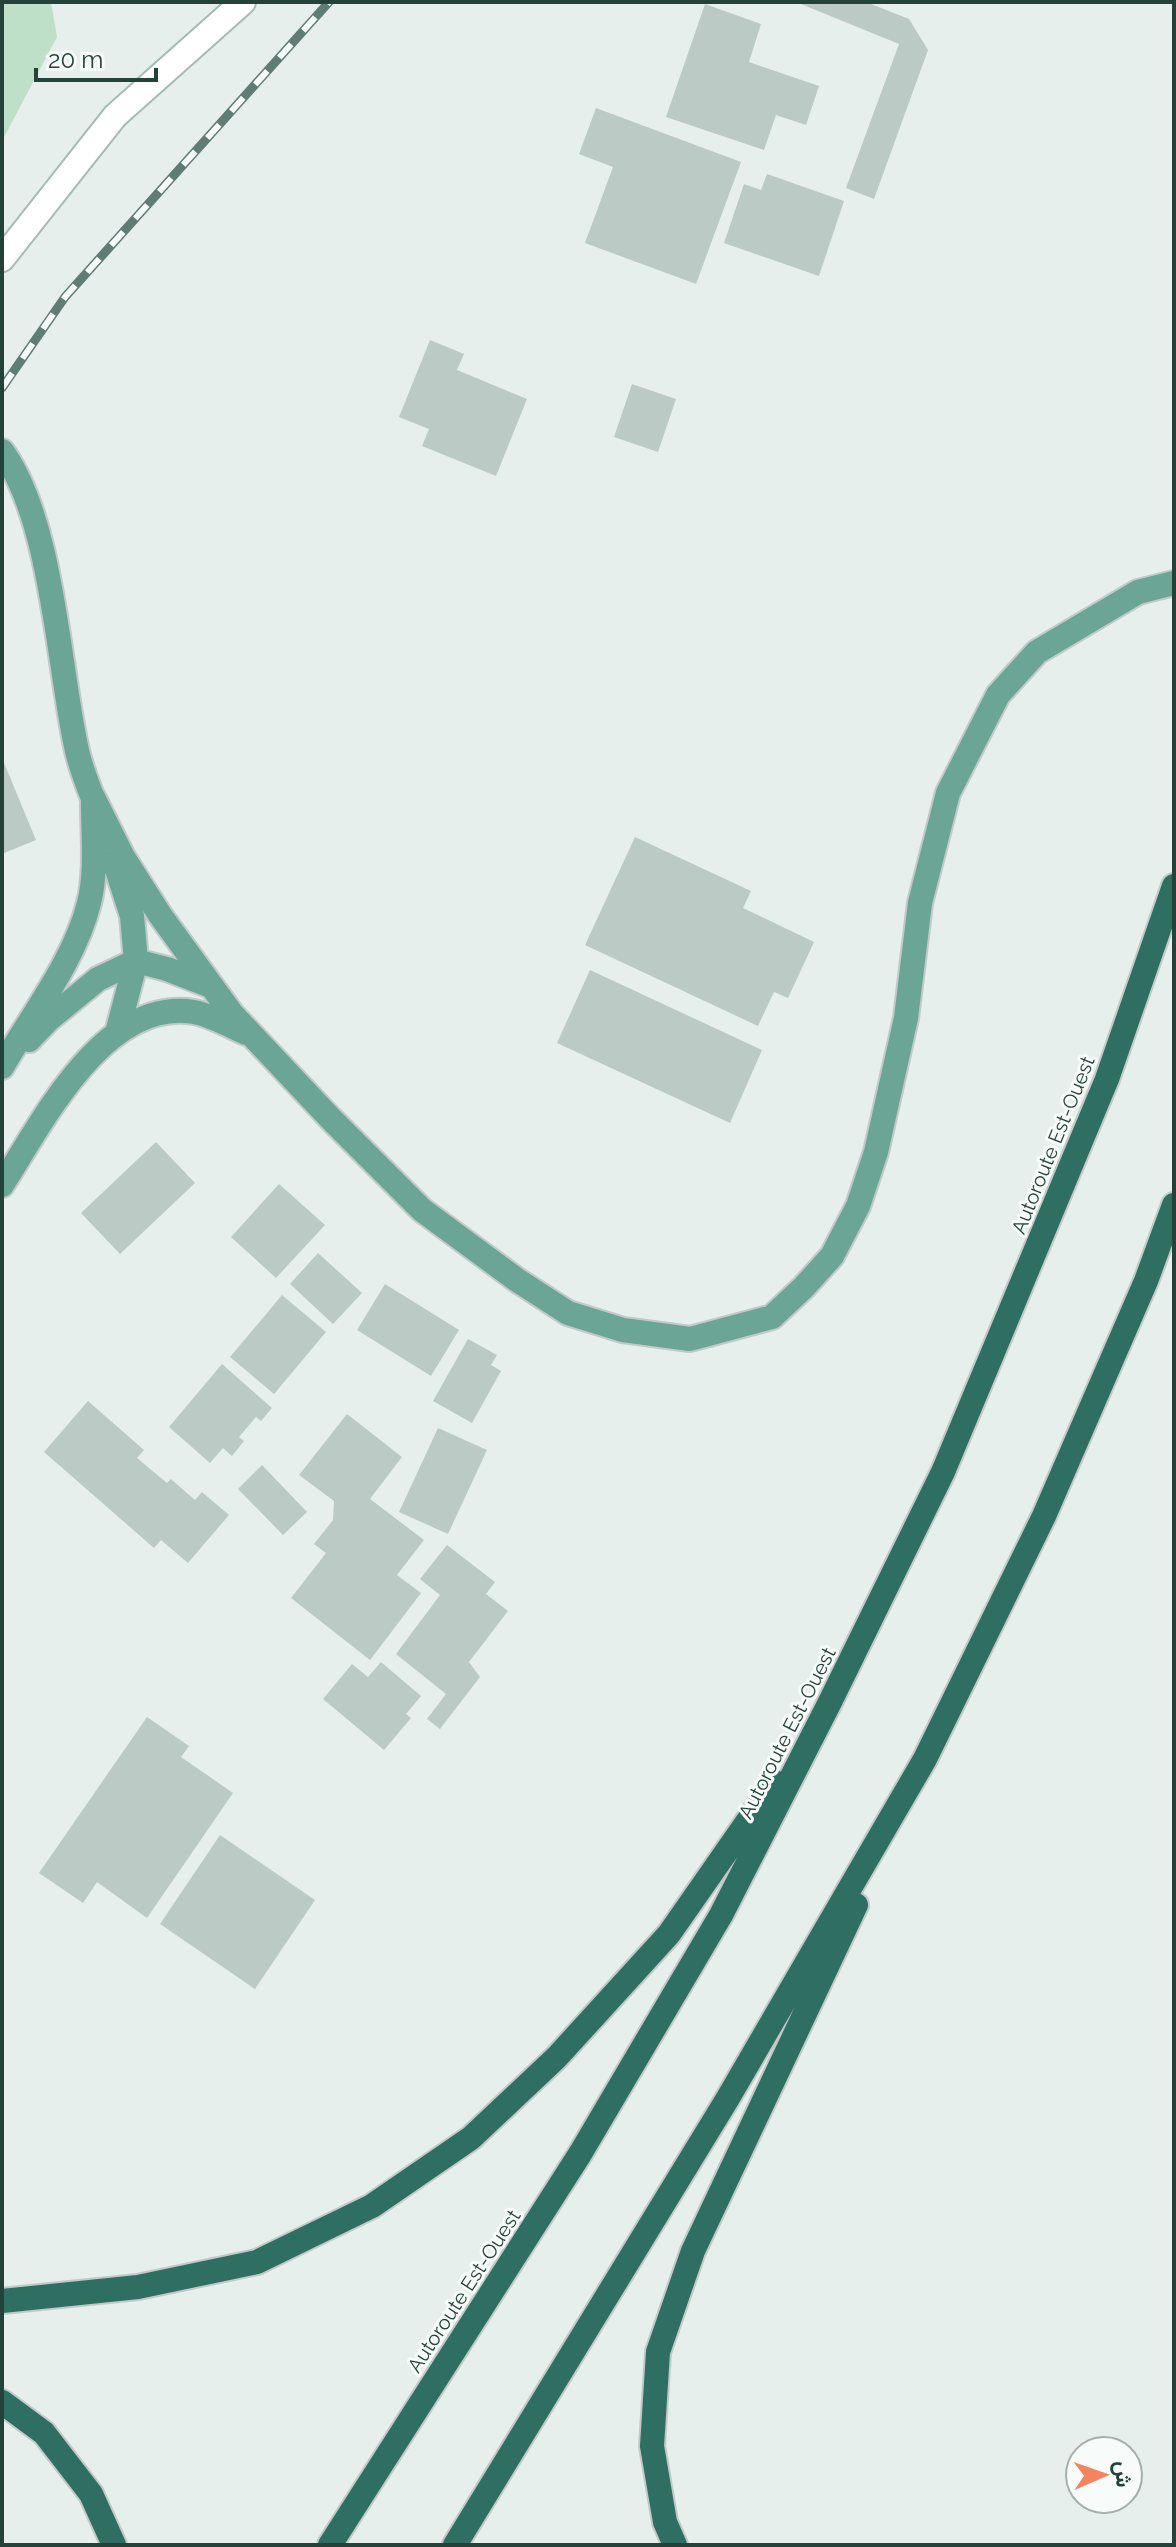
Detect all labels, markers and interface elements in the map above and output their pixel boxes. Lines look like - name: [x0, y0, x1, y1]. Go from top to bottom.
- scale bar: [36, 32, 156, 82]
- text: 20 m: [48, 45, 103, 74]
- street label: Autoroute Est-Ouest: [1006, 1052, 1100, 1237]
- street label: Autoroute Est-Ouest: [733, 1643, 841, 1823]
- street label: Autoroute Est-Ouest: [402, 2205, 526, 2377]
- north arrow: [1064, 2435, 1144, 2515]
- text: ش: [1110, 2461, 1137, 2488]

